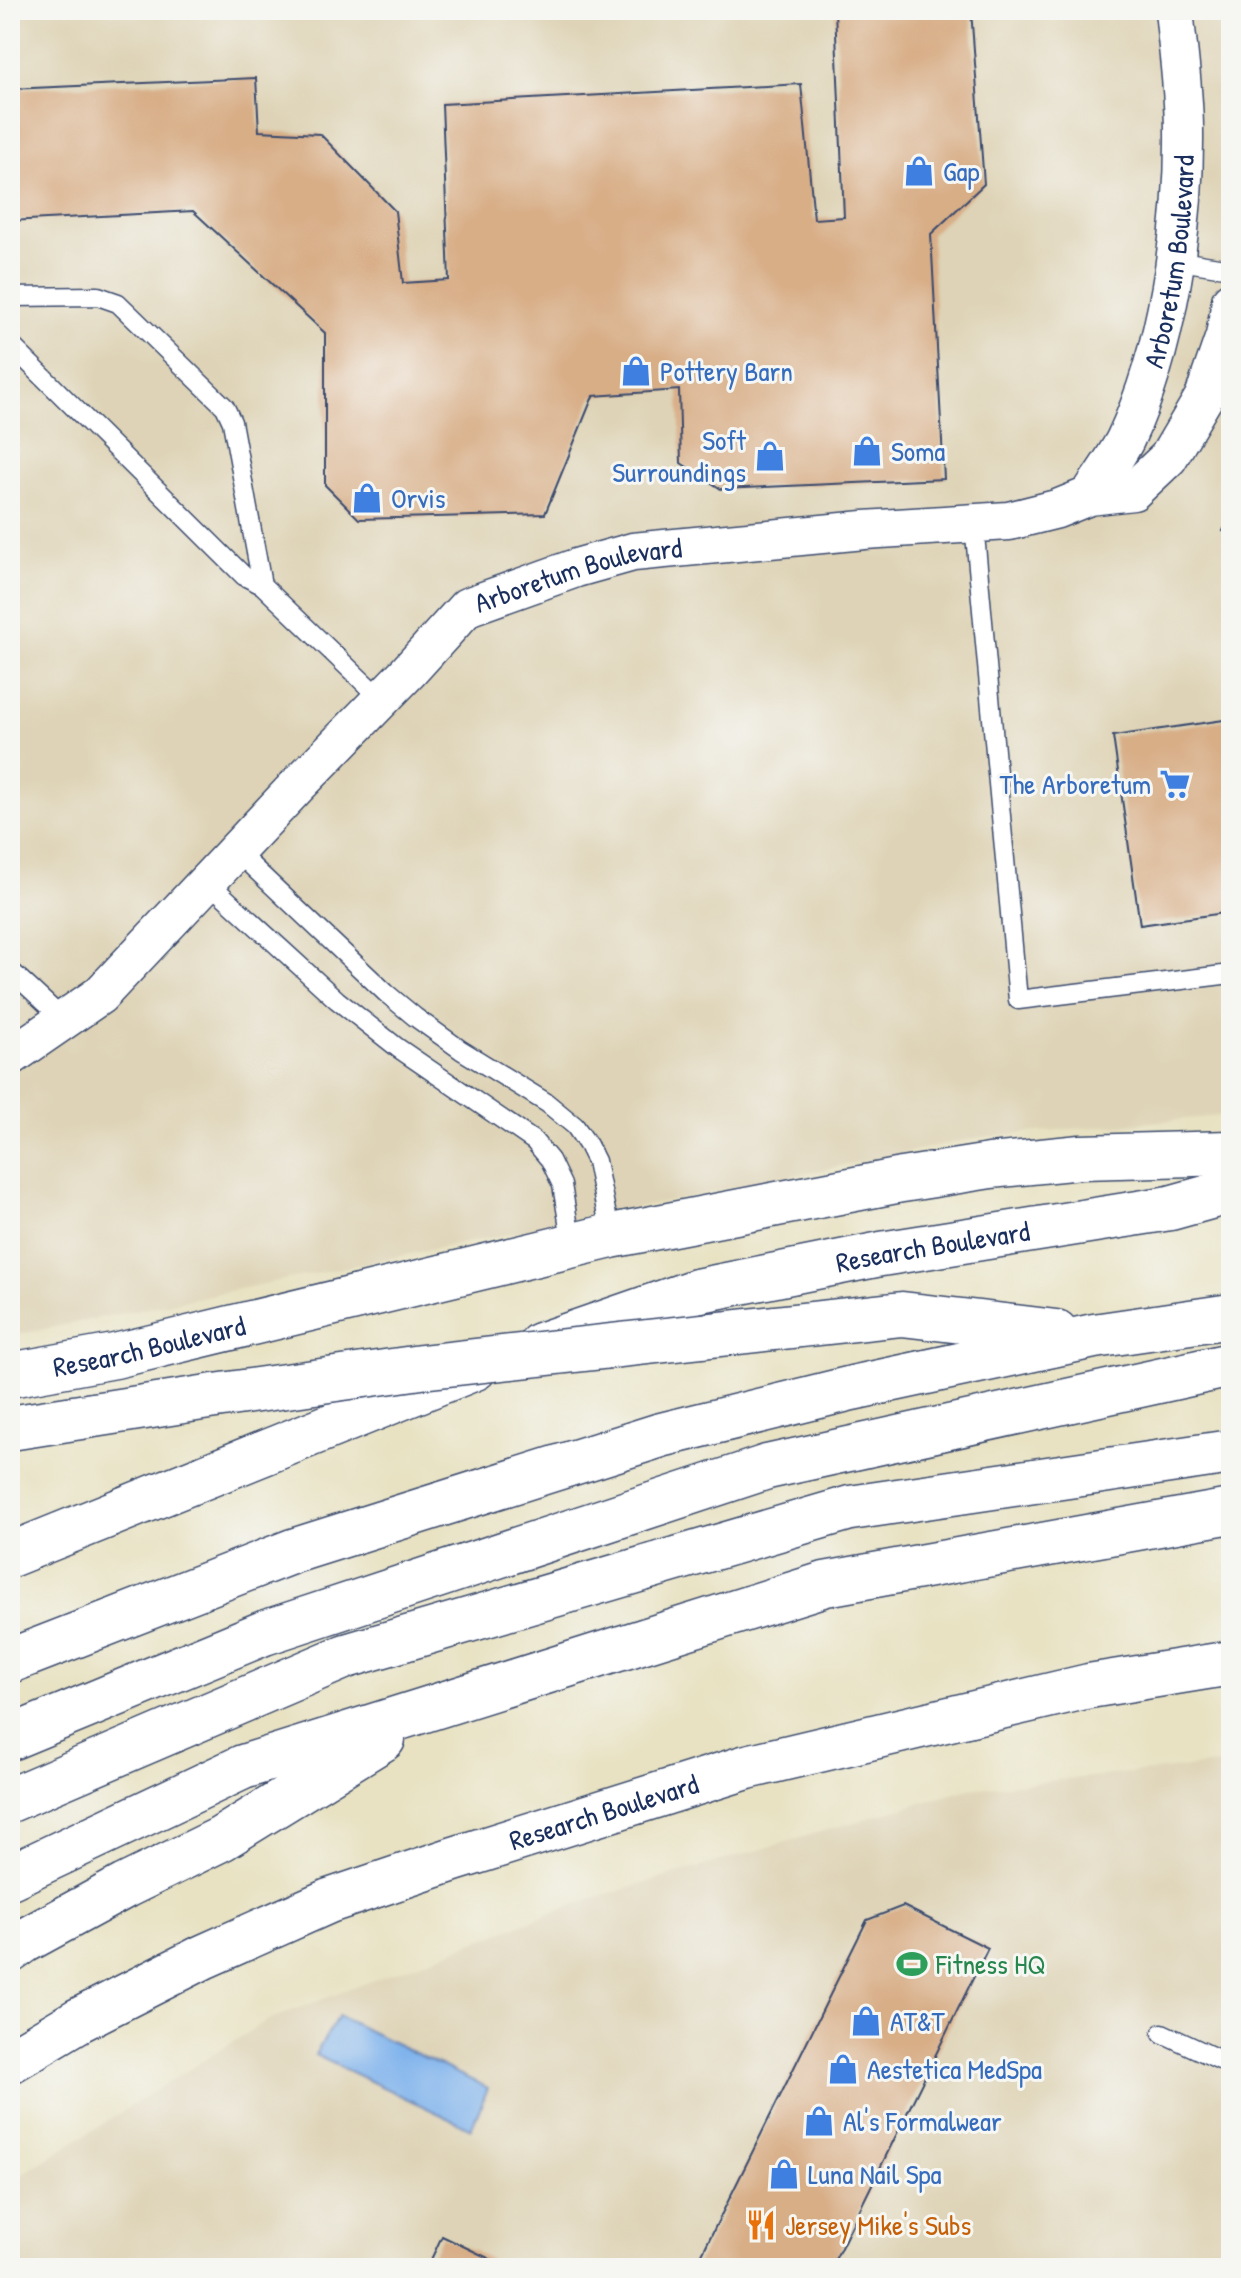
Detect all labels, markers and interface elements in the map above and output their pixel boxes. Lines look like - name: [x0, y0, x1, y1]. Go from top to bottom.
- place label: Gap: [943, 152, 979, 190]
- shop icon: Gap: [902, 154, 936, 188]
- street label: Arboretum Boulevard: [1134, 154, 1203, 372]
- place label: Pottery Barn: [660, 352, 793, 390]
- shop icon: Pottery Barn: [619, 354, 653, 388]
- place label: Soft Surroundings: [612, 421, 746, 491]
- place label: Soma: [891, 432, 945, 470]
- shop icon: Soma: [850, 434, 884, 468]
- shop icon: Soft Surroundings: [753, 439, 787, 473]
- place label: Orvis: [391, 479, 446, 517]
- shop icon: Orvis: [350, 481, 384, 515]
- street label: Arboretum Boulevard: [469, 528, 684, 622]
- place label: The Arboretum: [999, 765, 1151, 803]
- supermarket icon: The Arboretum: [1158, 767, 1192, 801]
- street label: Research Boulevard: [832, 1212, 1032, 1282]
- street label: Research Boulevard: [50, 1306, 249, 1386]
- street label: Research Boulevard: [505, 1765, 703, 1859]
- place label: Fitness HQ: [935, 1945, 1046, 1983]
- sports icon: Fitness HQ: [895, 1947, 929, 1981]
- place label: AT&T: [890, 2002, 946, 2040]
- shop icon: AT&T: [849, 2004, 883, 2038]
- place label: Aestetica MedSpa: [867, 2050, 1042, 2088]
- shop icon: Aestetica MedSpa: [826, 2052, 860, 2086]
- place label: Al's Formalwear: [843, 2102, 1002, 2140]
- shop icon: Al's Formalwear: [802, 2104, 836, 2138]
- place label: Luna Nail Spa: [808, 2155, 942, 2193]
- shop icon: Luna Nail Spa: [767, 2157, 801, 2191]
- place label: Jersey Mike's Subs: [785, 2206, 971, 2244]
- restaurant icon: Jersey Mike's Subs: [744, 2208, 778, 2242]

